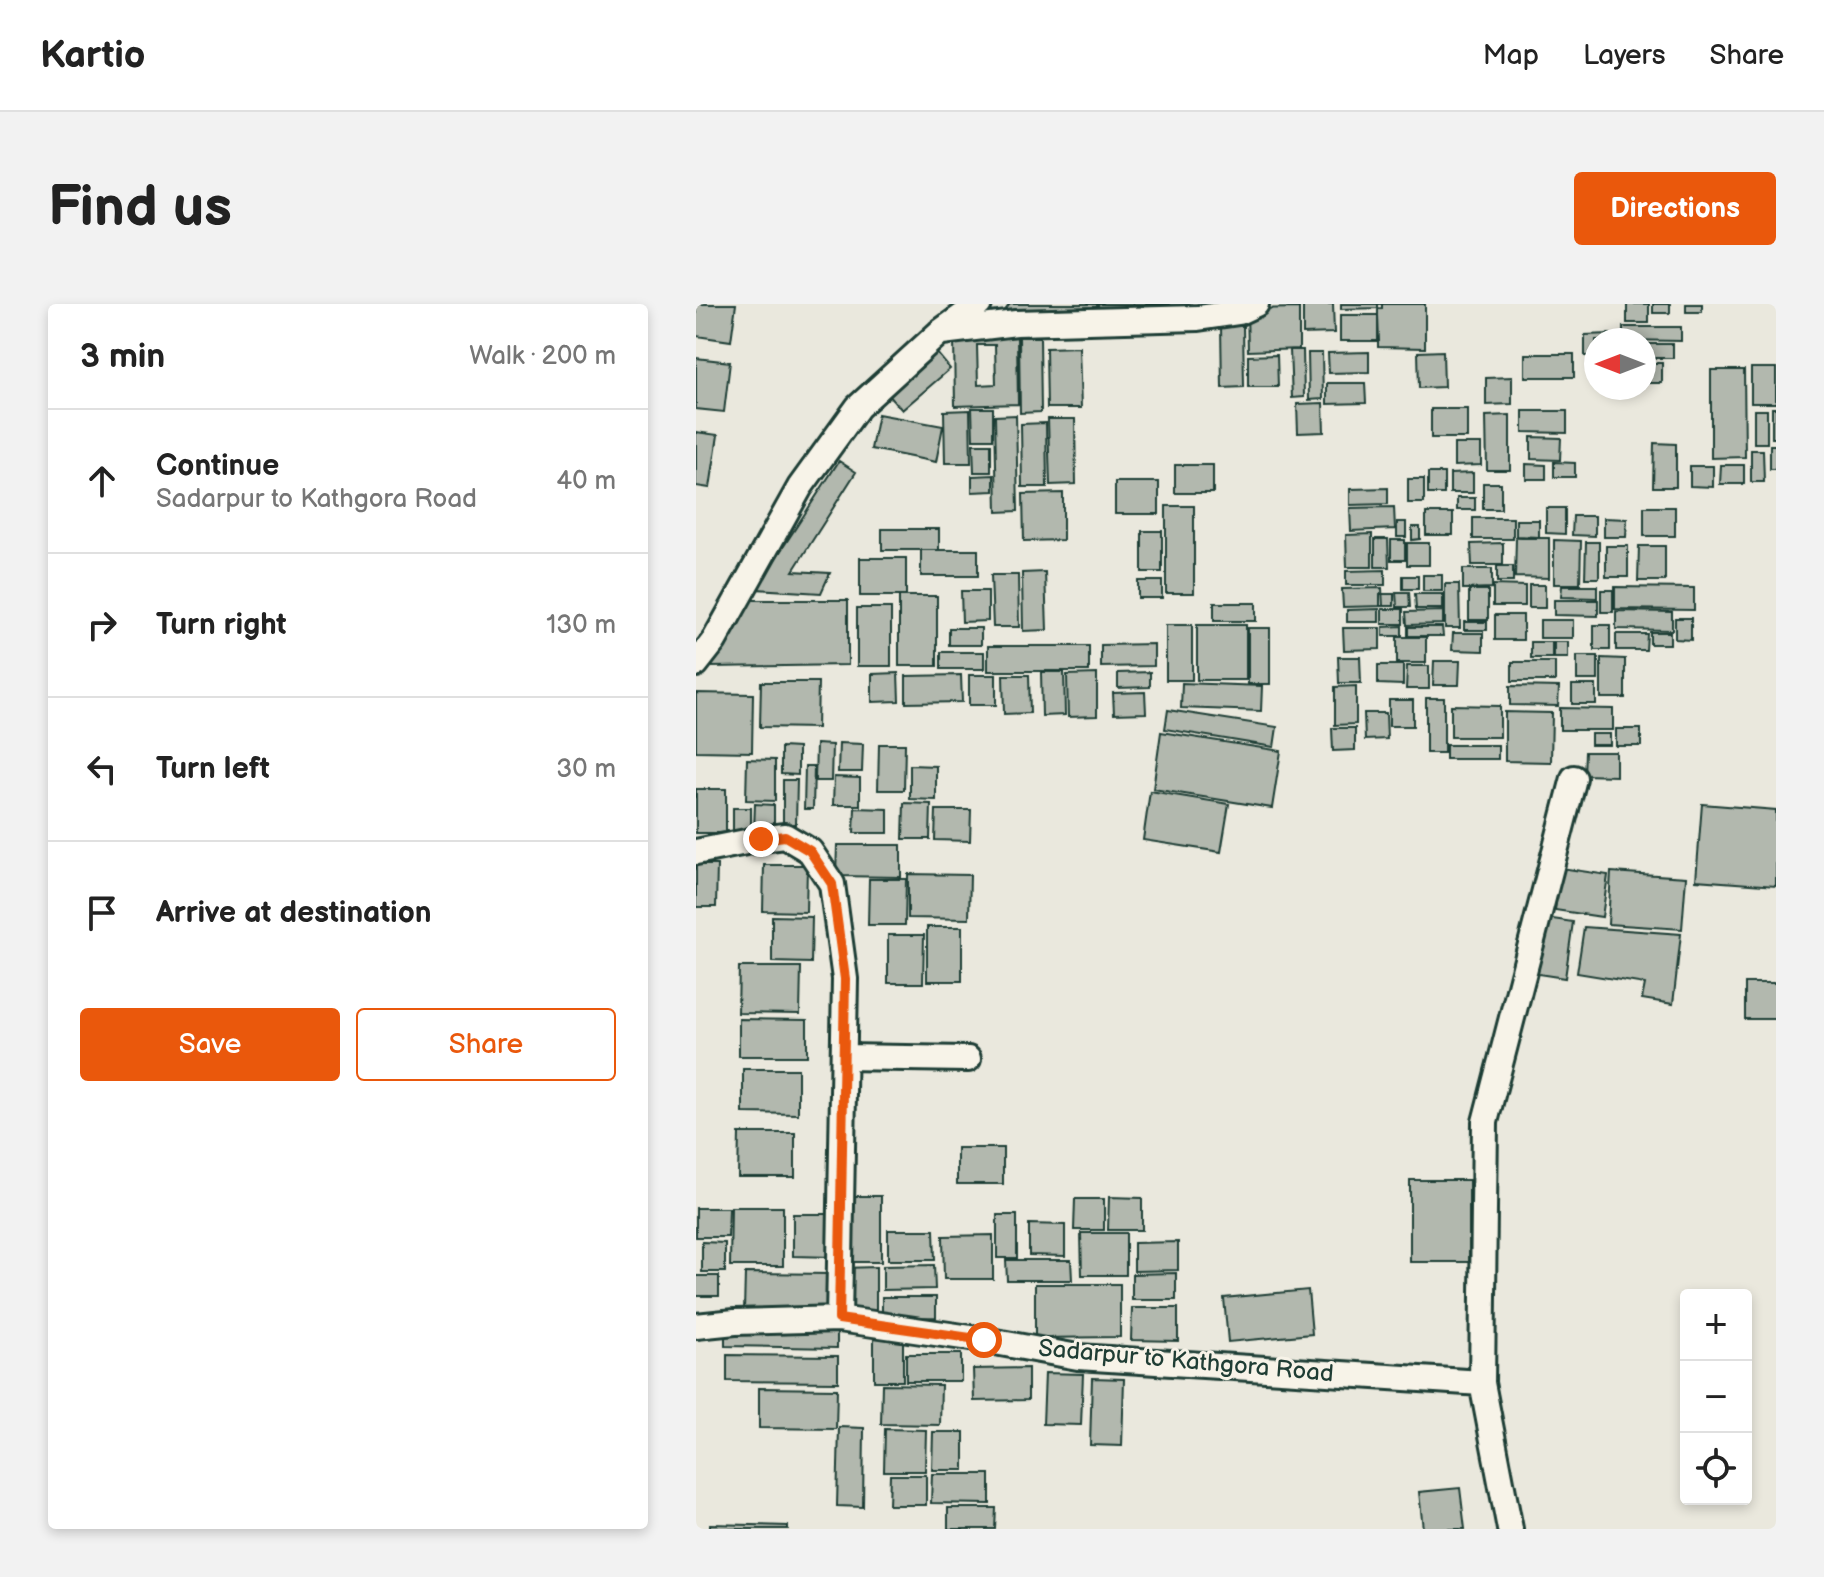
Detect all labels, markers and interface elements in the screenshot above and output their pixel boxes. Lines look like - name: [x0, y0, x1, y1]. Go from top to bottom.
- text: Kartio: [40, 33, 146, 78]
- text: Map: [1483, 39, 1539, 72]
- text: Layers: [1583, 39, 1666, 72]
- text: Share: [1710, 39, 1784, 72]
- button: Directions: [1574, 172, 1776, 245]
- text: Find us: [48, 175, 232, 242]
- north arrow: [1584, 328, 1656, 400]
- text: 3 min: [80, 336, 165, 377]
- text: Walk · 200 m: [469, 341, 616, 372]
- text: Continue: [156, 448, 279, 484]
- icon: ahead: [80, 459, 124, 503]
- text: 40 m: [556, 466, 616, 497]
- text: Sadarpur to Kathgora Road: [156, 484, 477, 515]
- icon: right: [80, 603, 124, 647]
- text: Turn right: [156, 607, 287, 643]
- text: 130 m: [546, 610, 616, 641]
- icon: left: [80, 747, 124, 791]
- text: Turn left: [156, 751, 270, 787]
- text: 30 m: [556, 754, 616, 785]
- route end: [743, 821, 779, 857]
- icon: arrive: [80, 891, 124, 935]
- text: Arrive at destination: [156, 895, 432, 931]
- button: Save: [80, 1008, 340, 1081]
- button: Share: [356, 1008, 616, 1081]
- map controls: [1680, 1289, 1752, 1505]
- button: +: [1680, 1289, 1752, 1361]
- route start: [966, 1322, 1002, 1358]
- street label: Sadarpur to Kathgora Road: [1037, 1334, 1335, 1388]
- button: −: [1680, 1361, 1752, 1433]
- button: locate: [1680, 1433, 1752, 1505]

